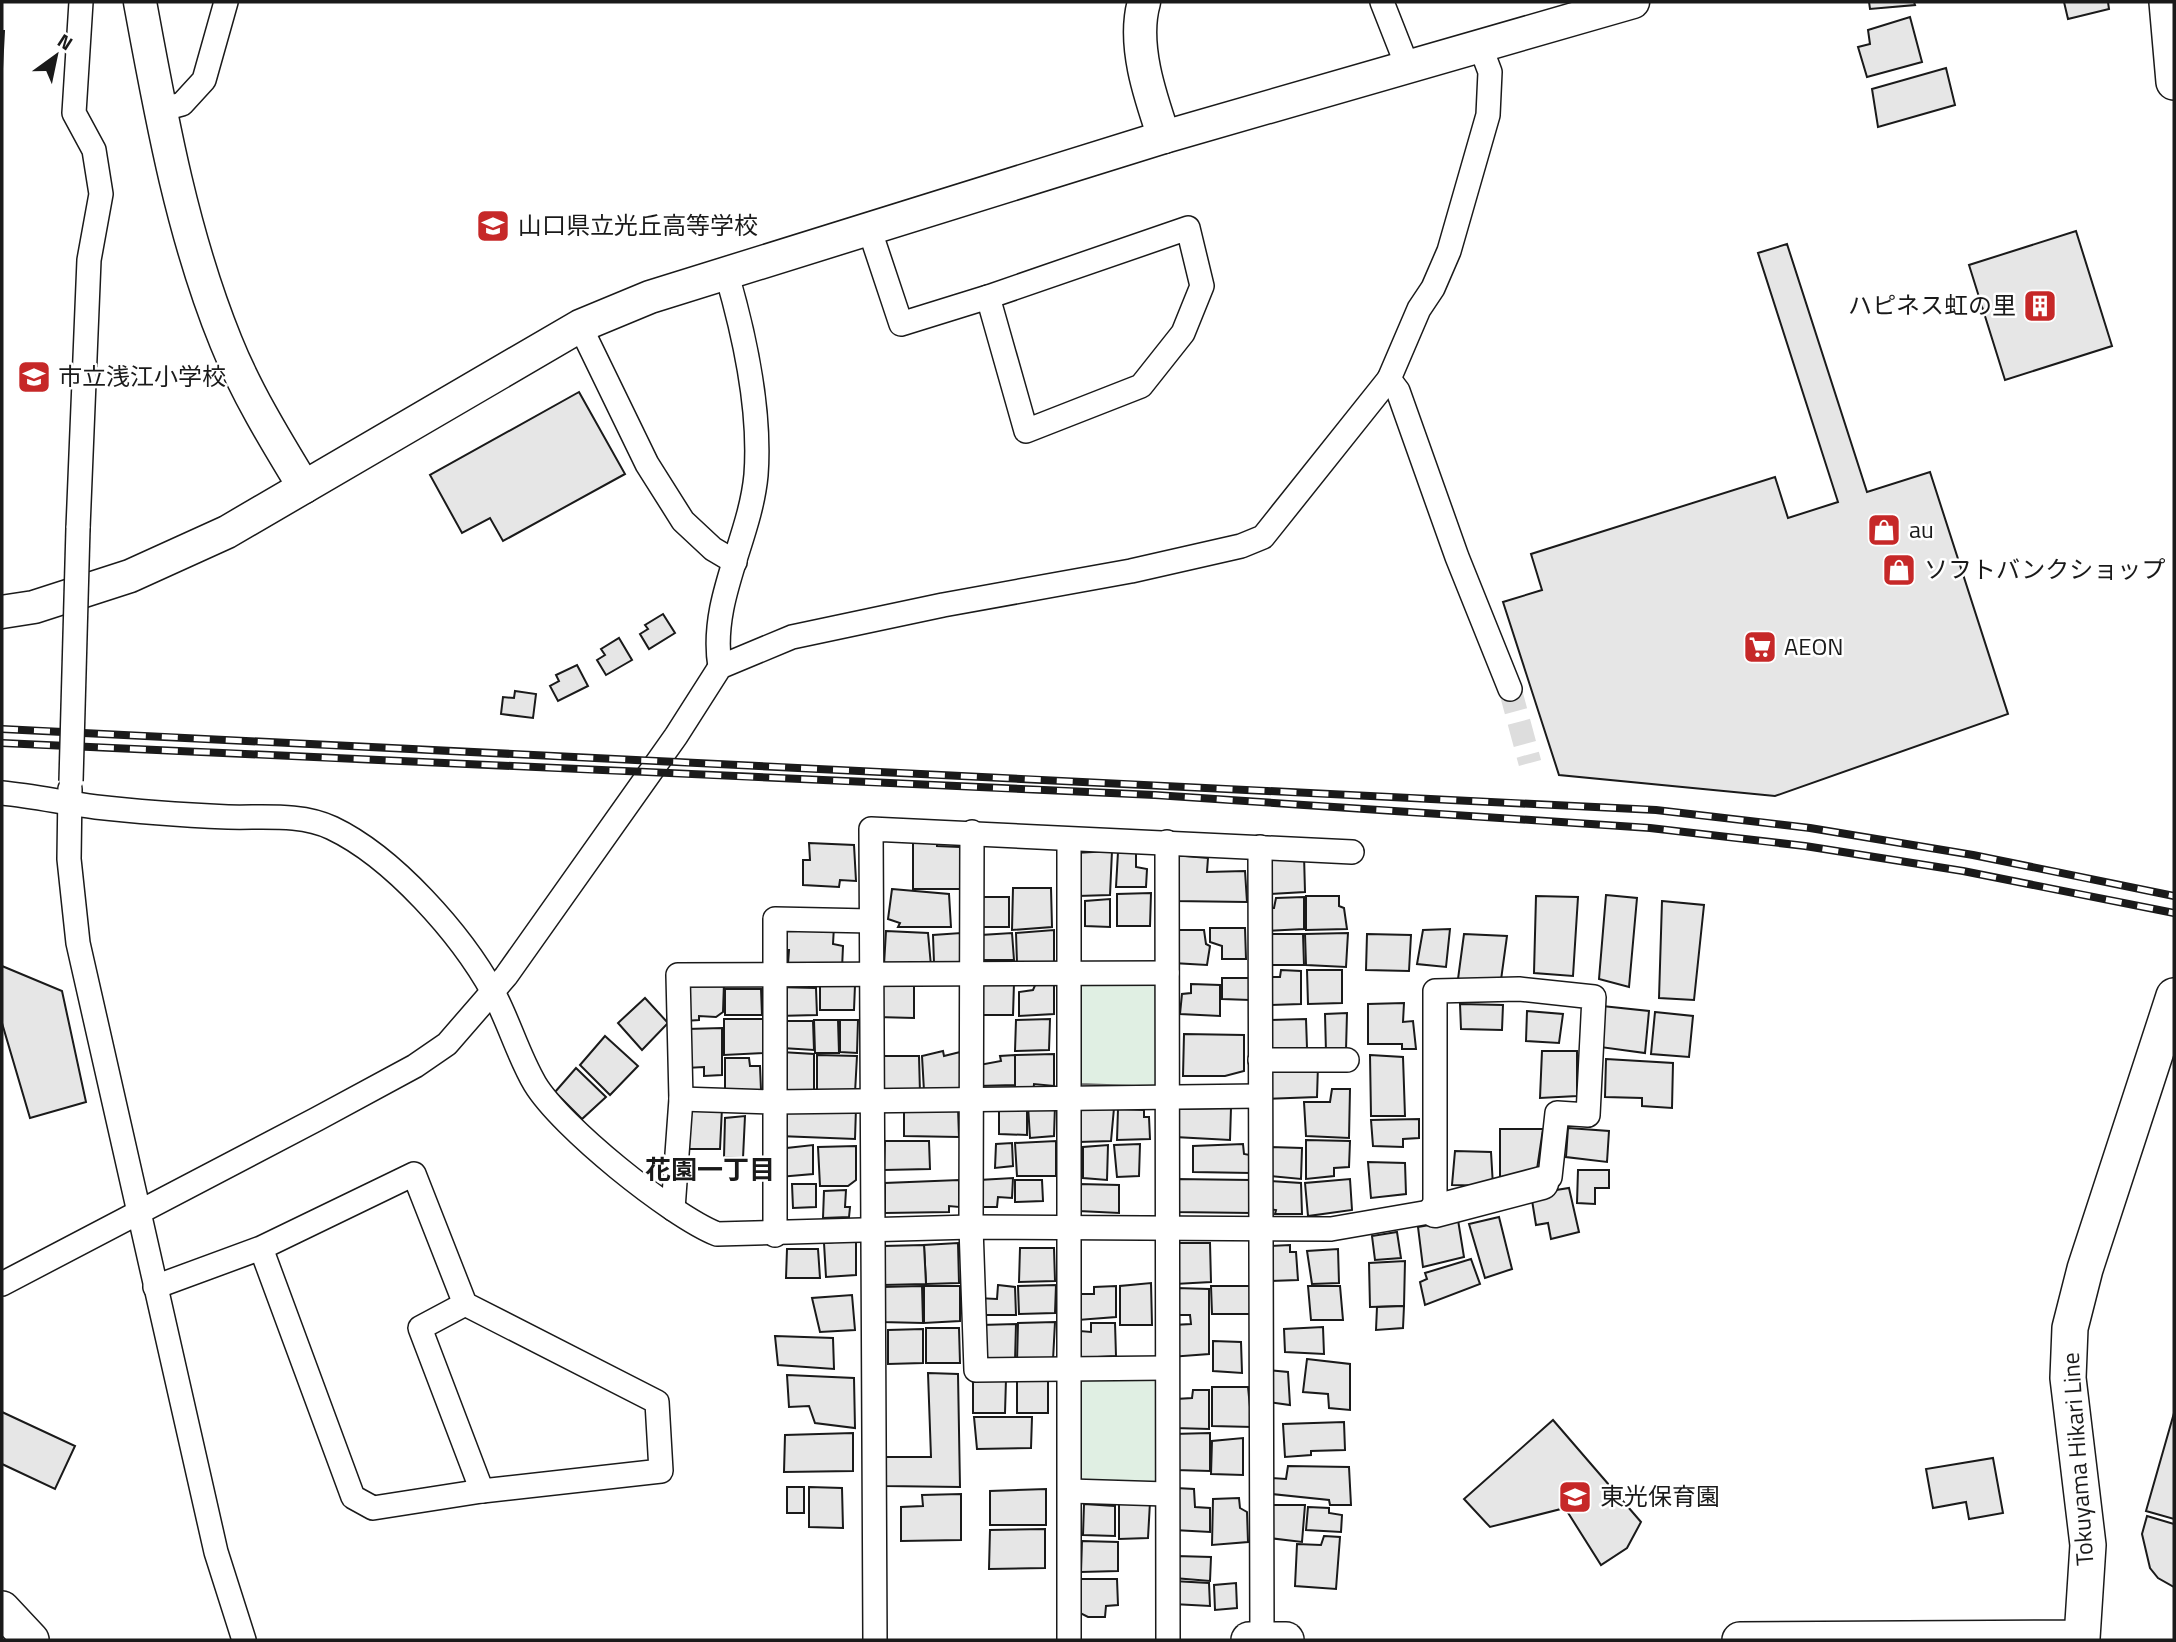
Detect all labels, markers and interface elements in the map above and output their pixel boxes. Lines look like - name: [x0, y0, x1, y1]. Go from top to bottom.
- north arrow: [21, 21, 91, 91]
- text: N: [52, 26, 79, 57]
- school or university icon: 山口県立光丘高等学校: [474, 207, 512, 245]
- place label: 山口県立光丘高等学校: [518, 207, 758, 243]
- place label: ハピネス虹の里: [1848, 287, 2016, 323]
- building icon: ハピネス虹の里: [2021, 287, 2059, 325]
- school or university icon: 市立浅江小学校: [15, 358, 53, 396]
- place label: 市立浅江小学校: [58, 358, 226, 394]
- shop icon: au: [1865, 511, 1903, 549]
- place label: au: [1909, 511, 1934, 547]
- shop icon: ソフトバンクショップ: [1880, 551, 1918, 589]
- place label: ソフトバンクショップ: [1924, 551, 2165, 587]
- supermarket icon: AEON: [1741, 628, 1779, 666]
- place label: AEON: [1784, 628, 1843, 664]
- district label: 花園一丁目: [645, 1150, 775, 1189]
- street label: Tokuyama Hikari Line: [2052, 1351, 2102, 1567]
- school or university icon: 東光保育園: [1556, 1478, 1594, 1516]
- place label: 東光保育園: [1600, 1478, 1720, 1514]

